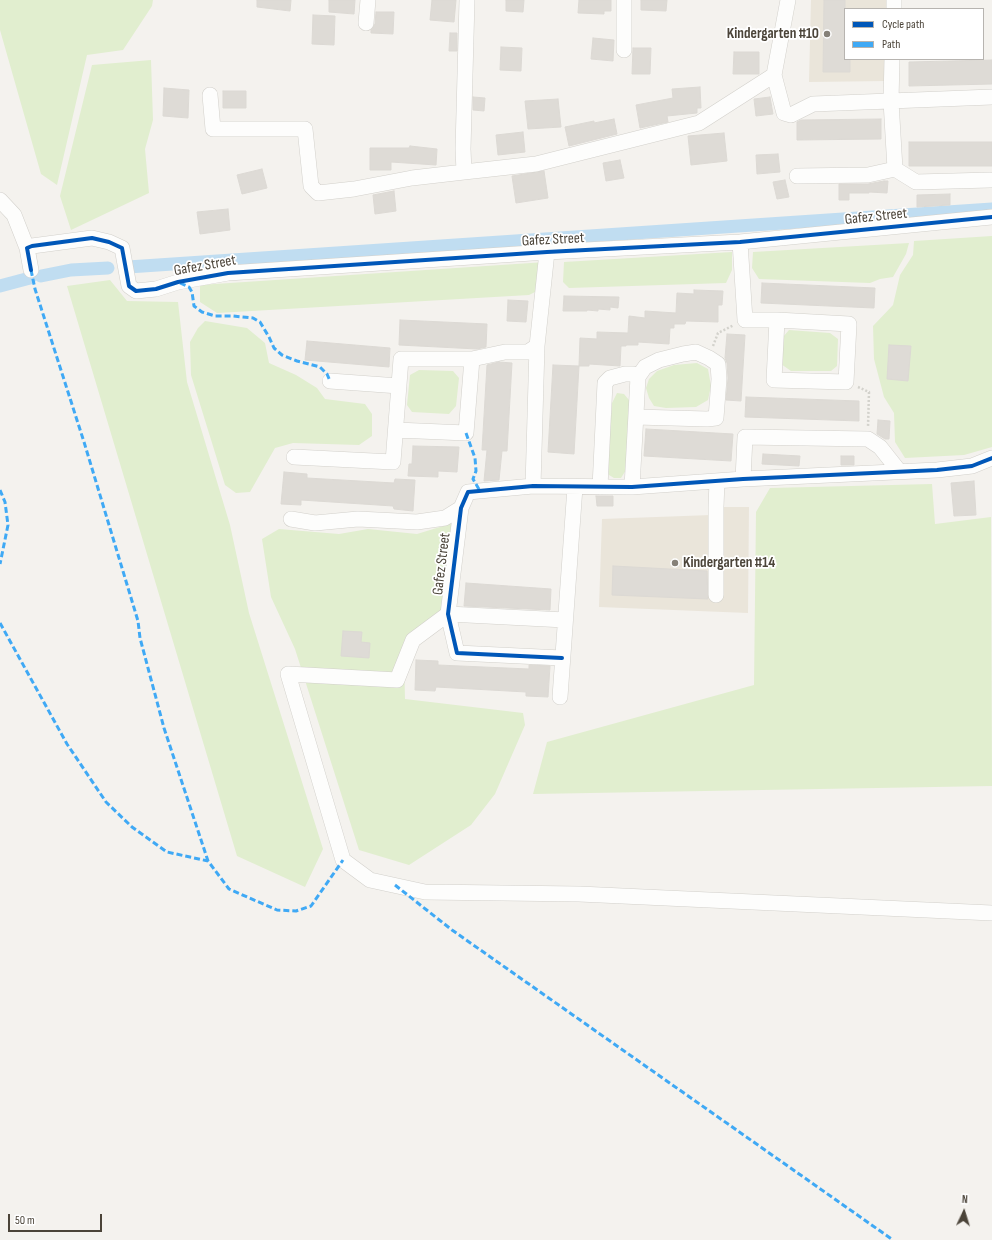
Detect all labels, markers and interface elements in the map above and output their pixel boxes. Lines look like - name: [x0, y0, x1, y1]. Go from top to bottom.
- legend: [844, 8, 984, 60]
- text: Cycle path: [882, 17, 924, 32]
- place label: Kindergarten #10: [727, 25, 819, 43]
- marker: Kindergarten #10: [822, 29, 832, 39]
- text: Path: [882, 37, 900, 52]
- street label: Gafez Street: [844, 205, 908, 229]
- street label: Gafez Street: [521, 229, 585, 251]
- street label: Gafez Street: [173, 252, 237, 280]
- street label: Gafez Street: [429, 532, 455, 596]
- place label: Kindergarten #14: [683, 554, 775, 572]
- marker: Kindergarten #14: [670, 558, 680, 568]
- north arrow: [944, 1192, 984, 1232]
- text: N: [961, 1193, 968, 1206]
- scale bar: [10, 1206, 104, 1232]
- text: 50 m: [15, 1213, 35, 1228]

